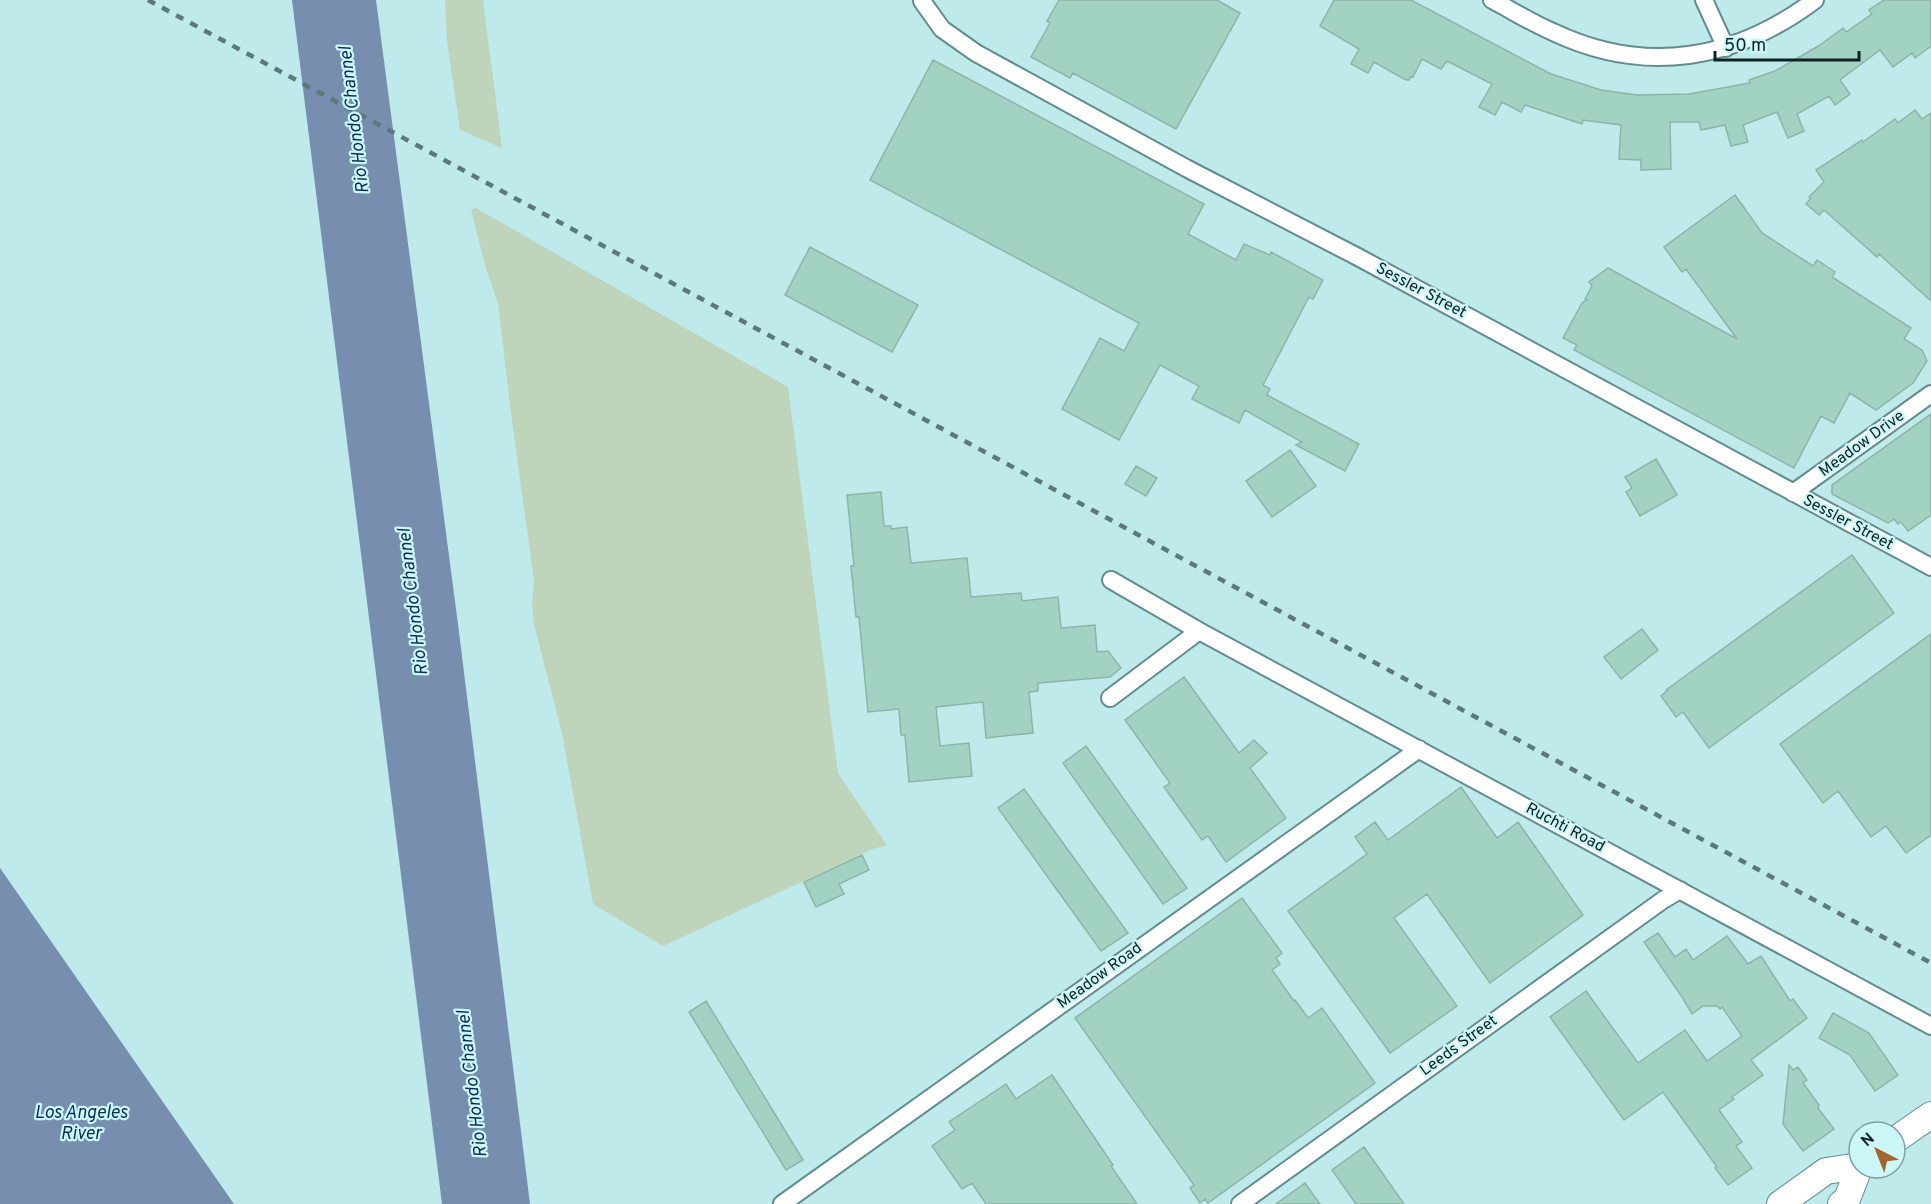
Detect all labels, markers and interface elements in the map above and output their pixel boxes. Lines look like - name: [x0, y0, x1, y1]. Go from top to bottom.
- scale bar: [1715, 24, 1859, 62]
- text: 50 m: [1724, 35, 1766, 58]
- water label: Rio Hondo Channel: [334, 44, 375, 195]
- street label: Sessler Street: [1372, 259, 1470, 323]
- street label: Meadow Drive: [1815, 406, 1909, 482]
- street label: Sessler Street: [1799, 491, 1897, 555]
- water label: Rio Hondo Channel: [393, 526, 434, 677]
- street label: Ruchti Road: [1522, 799, 1608, 857]
- street label: Meadow Road: [1054, 938, 1146, 1014]
- water label: Rio Hondo Channel: [452, 1008, 493, 1159]
- street label: Leeds Street: [1416, 1011, 1502, 1081]
- water label: Los Angeles River: [34, 1102, 128, 1146]
- north arrow: [1847, 1120, 1907, 1180]
- text: N: [1857, 1129, 1879, 1152]

